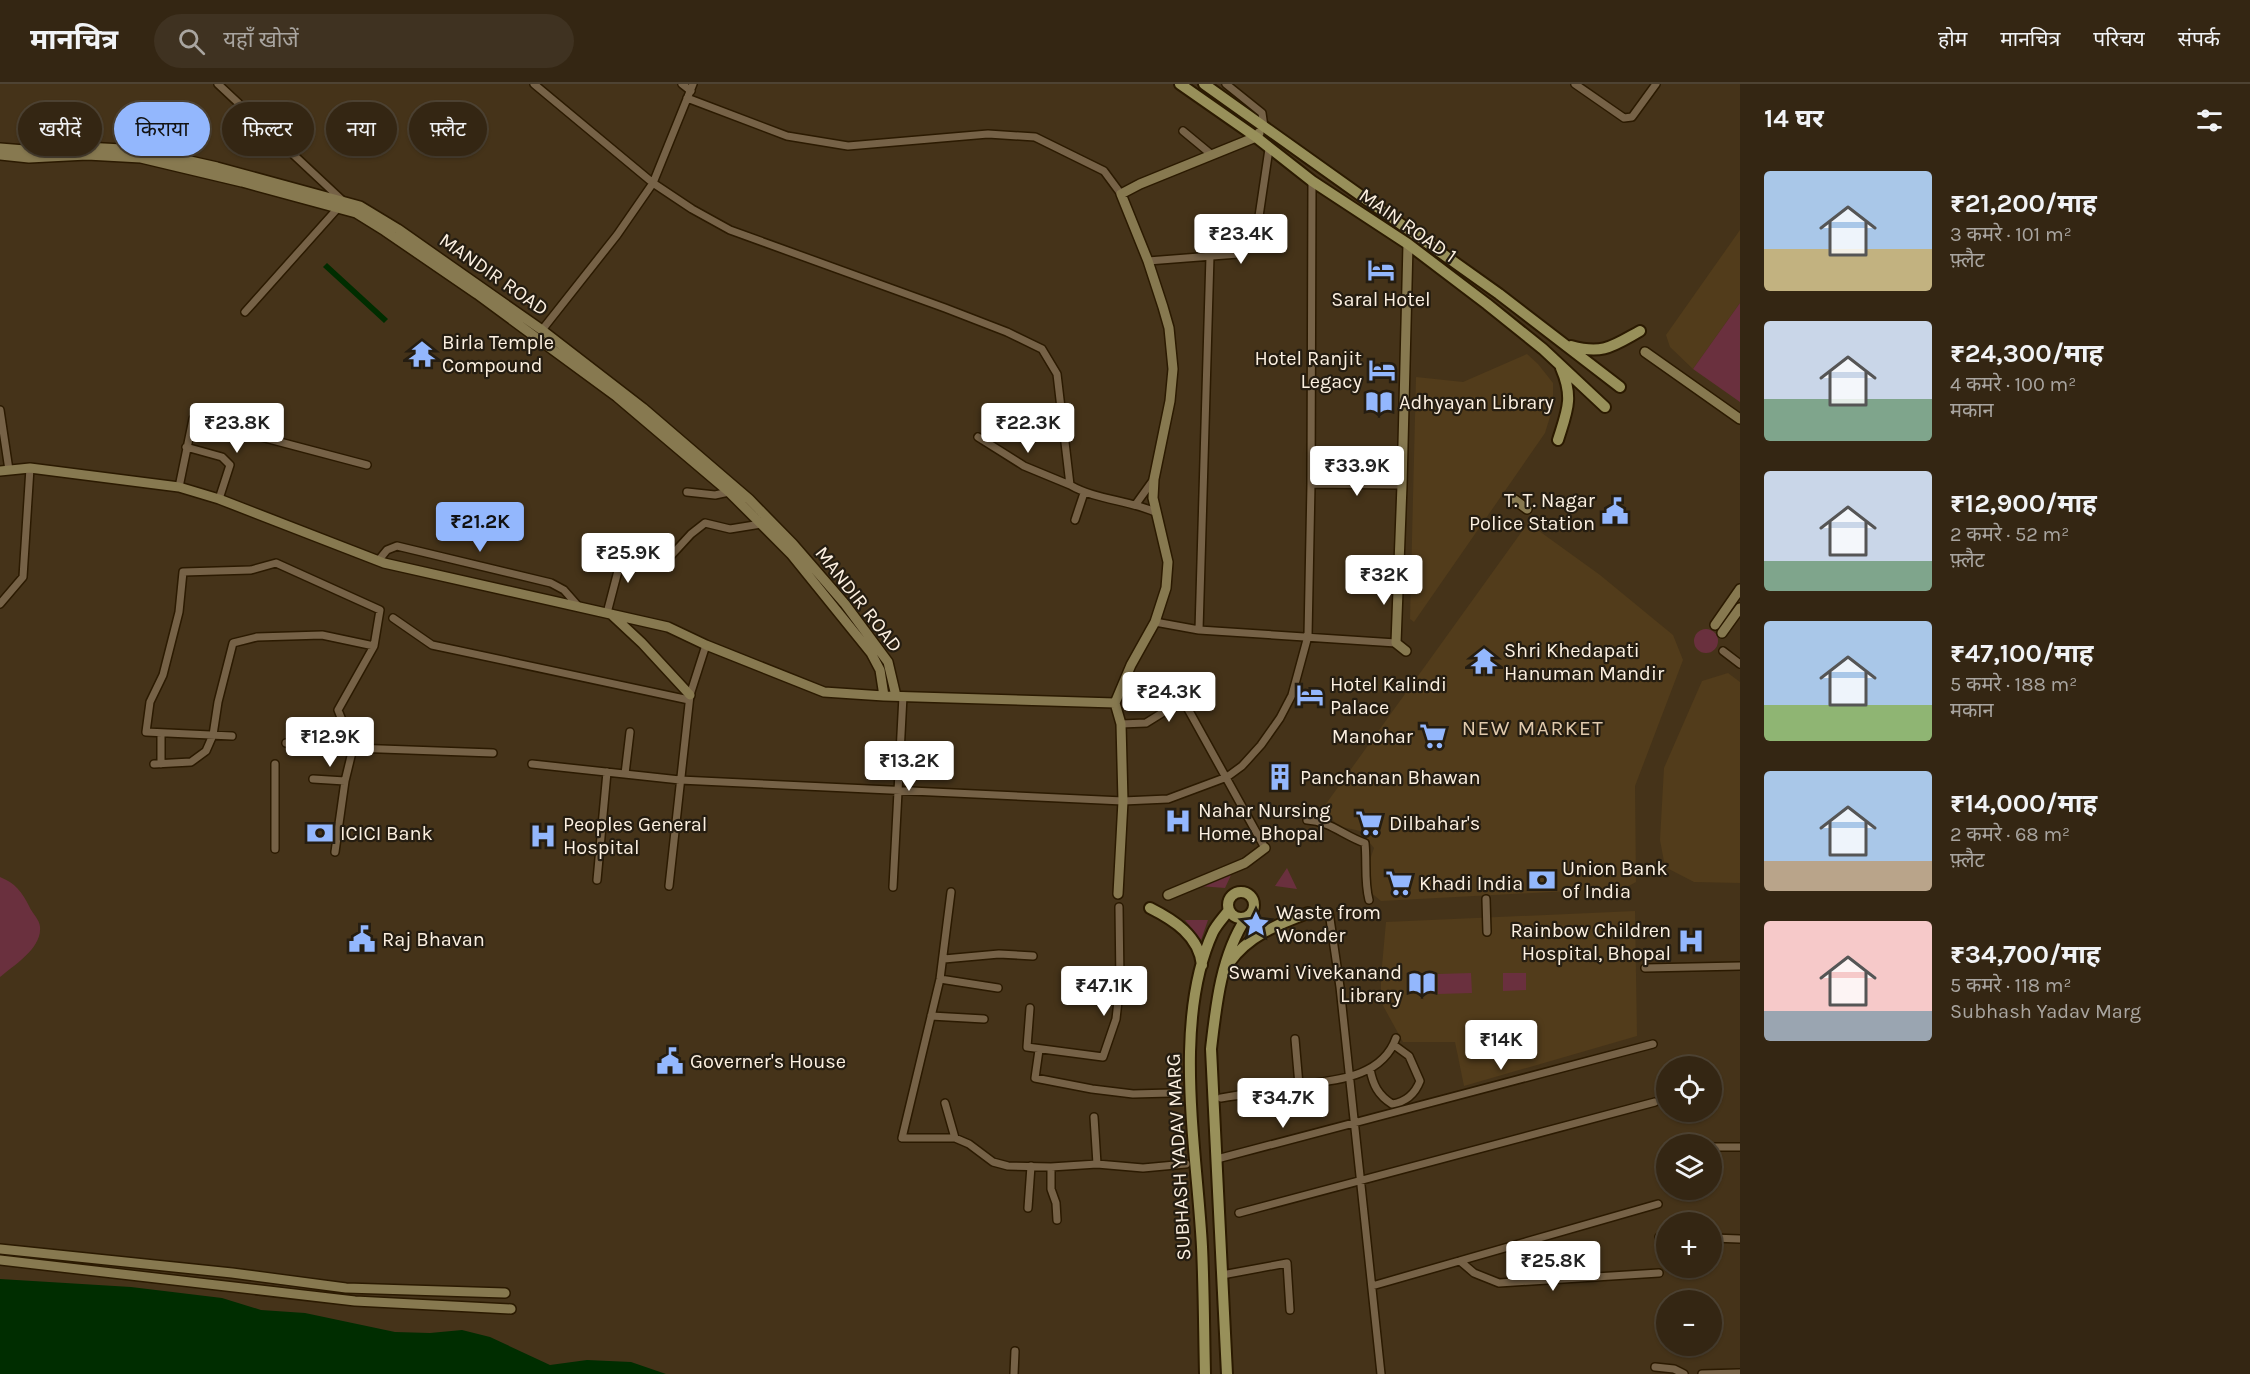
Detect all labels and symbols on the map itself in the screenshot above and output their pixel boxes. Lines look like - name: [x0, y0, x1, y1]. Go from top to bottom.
- street label: MAIN ROAD 1: [1355, 183, 1461, 267]
- pin: ₹23.4K: [1192, 214, 1290, 265]
- street label: MANDIR ROAD: [435, 228, 553, 320]
- hotel icon: Saral Hotel: [1366, 255, 1396, 285]
- place label: Saral Hotel: [1331, 288, 1431, 311]
- place label: Birla Temple Compound: [442, 331, 554, 377]
- temple icon: Birla Temple Compound: [407, 339, 437, 369]
- place label: Hotel Ranjit Legacy: [1254, 347, 1362, 393]
- hotel icon: Hotel Ranjit Legacy: [1367, 355, 1397, 385]
- library icon: Adhyayan Library: [1364, 387, 1394, 417]
- place label: Adhyayan Library: [1399, 391, 1554, 414]
- pin: ₹23.8K: [188, 403, 286, 454]
- pin: ₹22.3K: [979, 403, 1077, 454]
- pin: ₹33.9K: [1308, 446, 1406, 497]
- place label: T. T. Nagar Police Station: [1469, 489, 1596, 535]
- public building icon: T. T. Nagar Police Station: [1600, 496, 1630, 526]
- pin: ₹21.2K: [431, 502, 529, 553]
- pin: ₹25.9K: [579, 533, 677, 584]
- street label: MANDIR ROAD: [810, 542, 907, 657]
- pin: ₹32K: [1348, 555, 1420, 606]
- place label: Shri Khedapati Hanuman Mandir: [1504, 639, 1665, 685]
- temple icon: Shri Khedapati Hanuman Mandir: [1469, 646, 1499, 676]
- pin: ₹24.3K: [1120, 672, 1218, 723]
- place label: Hotel Kalindi Palace: [1330, 673, 1447, 719]
- hotel icon: Hotel Kalindi Palace: [1295, 680, 1325, 710]
- district label: NEW MARKET: [1462, 716, 1604, 740]
- pin: ₹12.9K: [281, 717, 379, 768]
- supermarket icon: Manohar: [1418, 721, 1448, 751]
- place label: Manohar: [1332, 725, 1414, 748]
- pin: ₹13.2K: [860, 741, 958, 792]
- building icon: Panchanan Bhawan: [1265, 762, 1295, 792]
- place label: Panchanan Bhawan: [1300, 766, 1481, 789]
- place label: Nahar Nursing Home, Bhopal: [1198, 799, 1331, 845]
- hospital icon: Nahar Nursing Home, Bhopal: [1163, 806, 1193, 836]
- supermarket icon: Dilbahar's: [1354, 808, 1384, 838]
- place label: Dilbahar's: [1389, 812, 1480, 835]
- place label: Peoples General Hospital: [563, 813, 707, 859]
- bank icon: ICICI Bank: [305, 818, 335, 848]
- hospital icon: Peoples General Hospital: [528, 821, 558, 851]
- place label: ICICI Bank: [340, 822, 433, 845]
- place label: Union Bank of India: [1562, 857, 1668, 903]
- bank icon: Union Bank of India: [1527, 865, 1557, 895]
- supermarket icon: Khadi India: [1384, 868, 1414, 898]
- place label: Khadi India: [1419, 872, 1523, 895]
- place label: Waste from Wonder: [1276, 901, 1381, 947]
- place icon: Waste from Wonder: [1241, 909, 1271, 939]
- place label: Rainbow Children Hospital, Bhopal: [1510, 919, 1671, 965]
- public building icon: Raj Bhavan: [347, 924, 377, 954]
- hospital icon: Rainbow Children Hospital, Bhopal: [1676, 926, 1706, 956]
- place label: Raj Bhavan: [382, 928, 485, 951]
- place label: Swami Vivekanand Library: [1228, 961, 1402, 1007]
- pin: ₹47.1K: [1055, 966, 1153, 1017]
- library icon: Swami Vivekanand Library: [1407, 968, 1437, 998]
- pin: ₹14K: [1465, 1020, 1537, 1071]
- public building icon: Governer's House: [655, 1046, 685, 1076]
- place label: Governer's House: [690, 1050, 846, 1073]
- street label: SUBHASH YADAV MARG: [1162, 1053, 1195, 1261]
- pin: ₹34.7K: [1234, 1078, 1332, 1129]
- pin: ₹25.8K: [1504, 1241, 1602, 1292]

